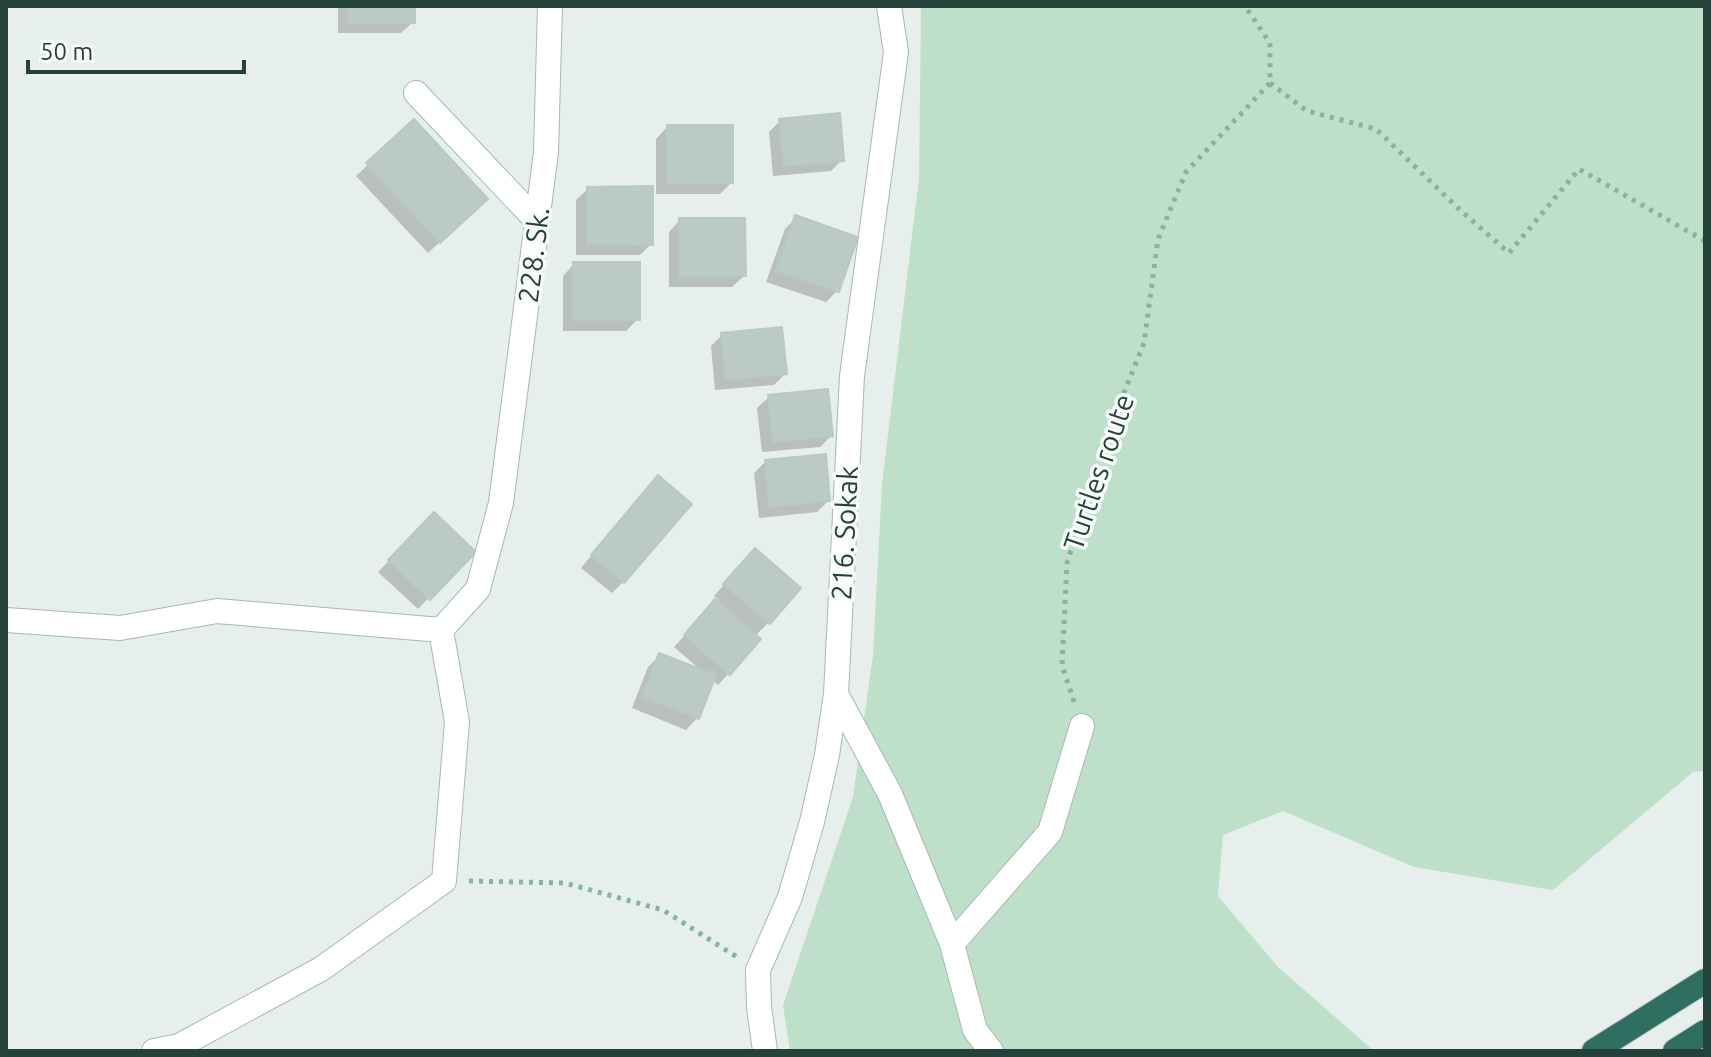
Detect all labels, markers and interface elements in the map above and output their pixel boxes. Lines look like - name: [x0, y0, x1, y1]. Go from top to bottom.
- scale bar: [28, 24, 244, 74]
- text: 50 m: [40, 38, 93, 65]
- street label: 228. Sk.: [512, 205, 554, 305]
- street label: Turtles route: [1057, 390, 1139, 554]
- street label: 216. Sokak: [825, 465, 863, 601]

